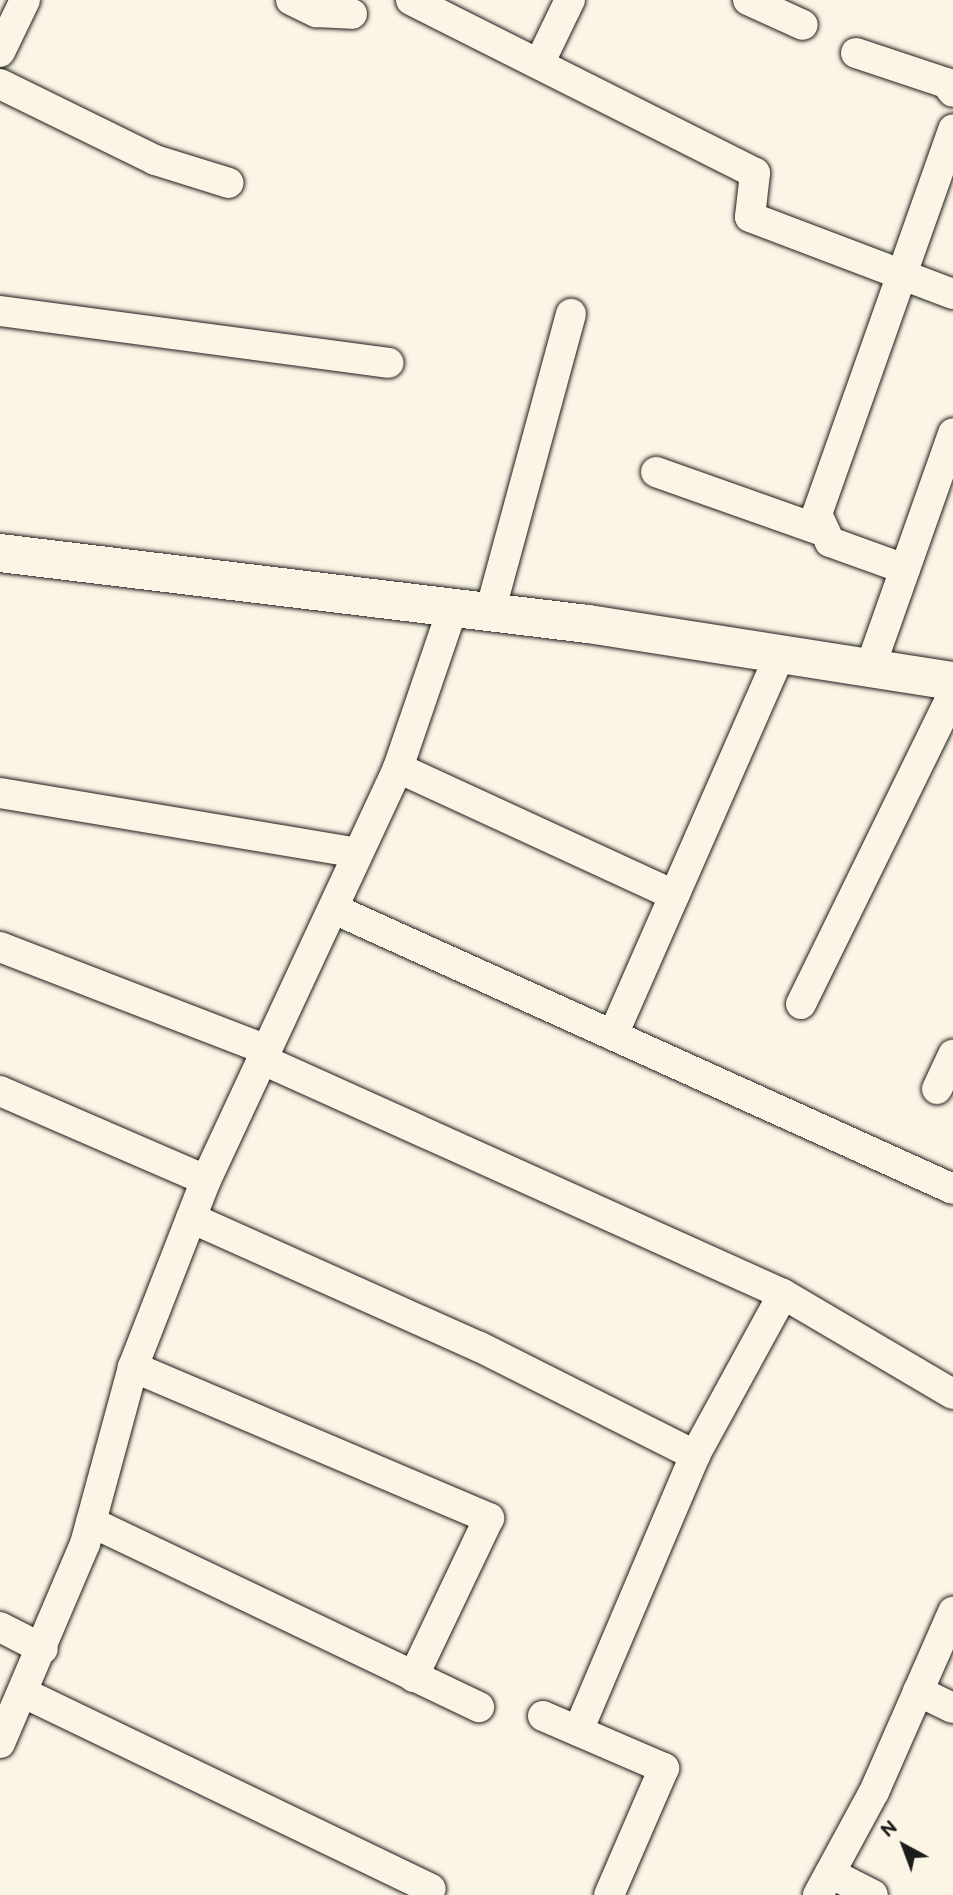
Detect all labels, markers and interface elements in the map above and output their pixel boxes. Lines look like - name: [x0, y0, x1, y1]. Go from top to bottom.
- north arrow: [869, 1811, 939, 1881]
- text: N: [877, 1816, 903, 1843]

